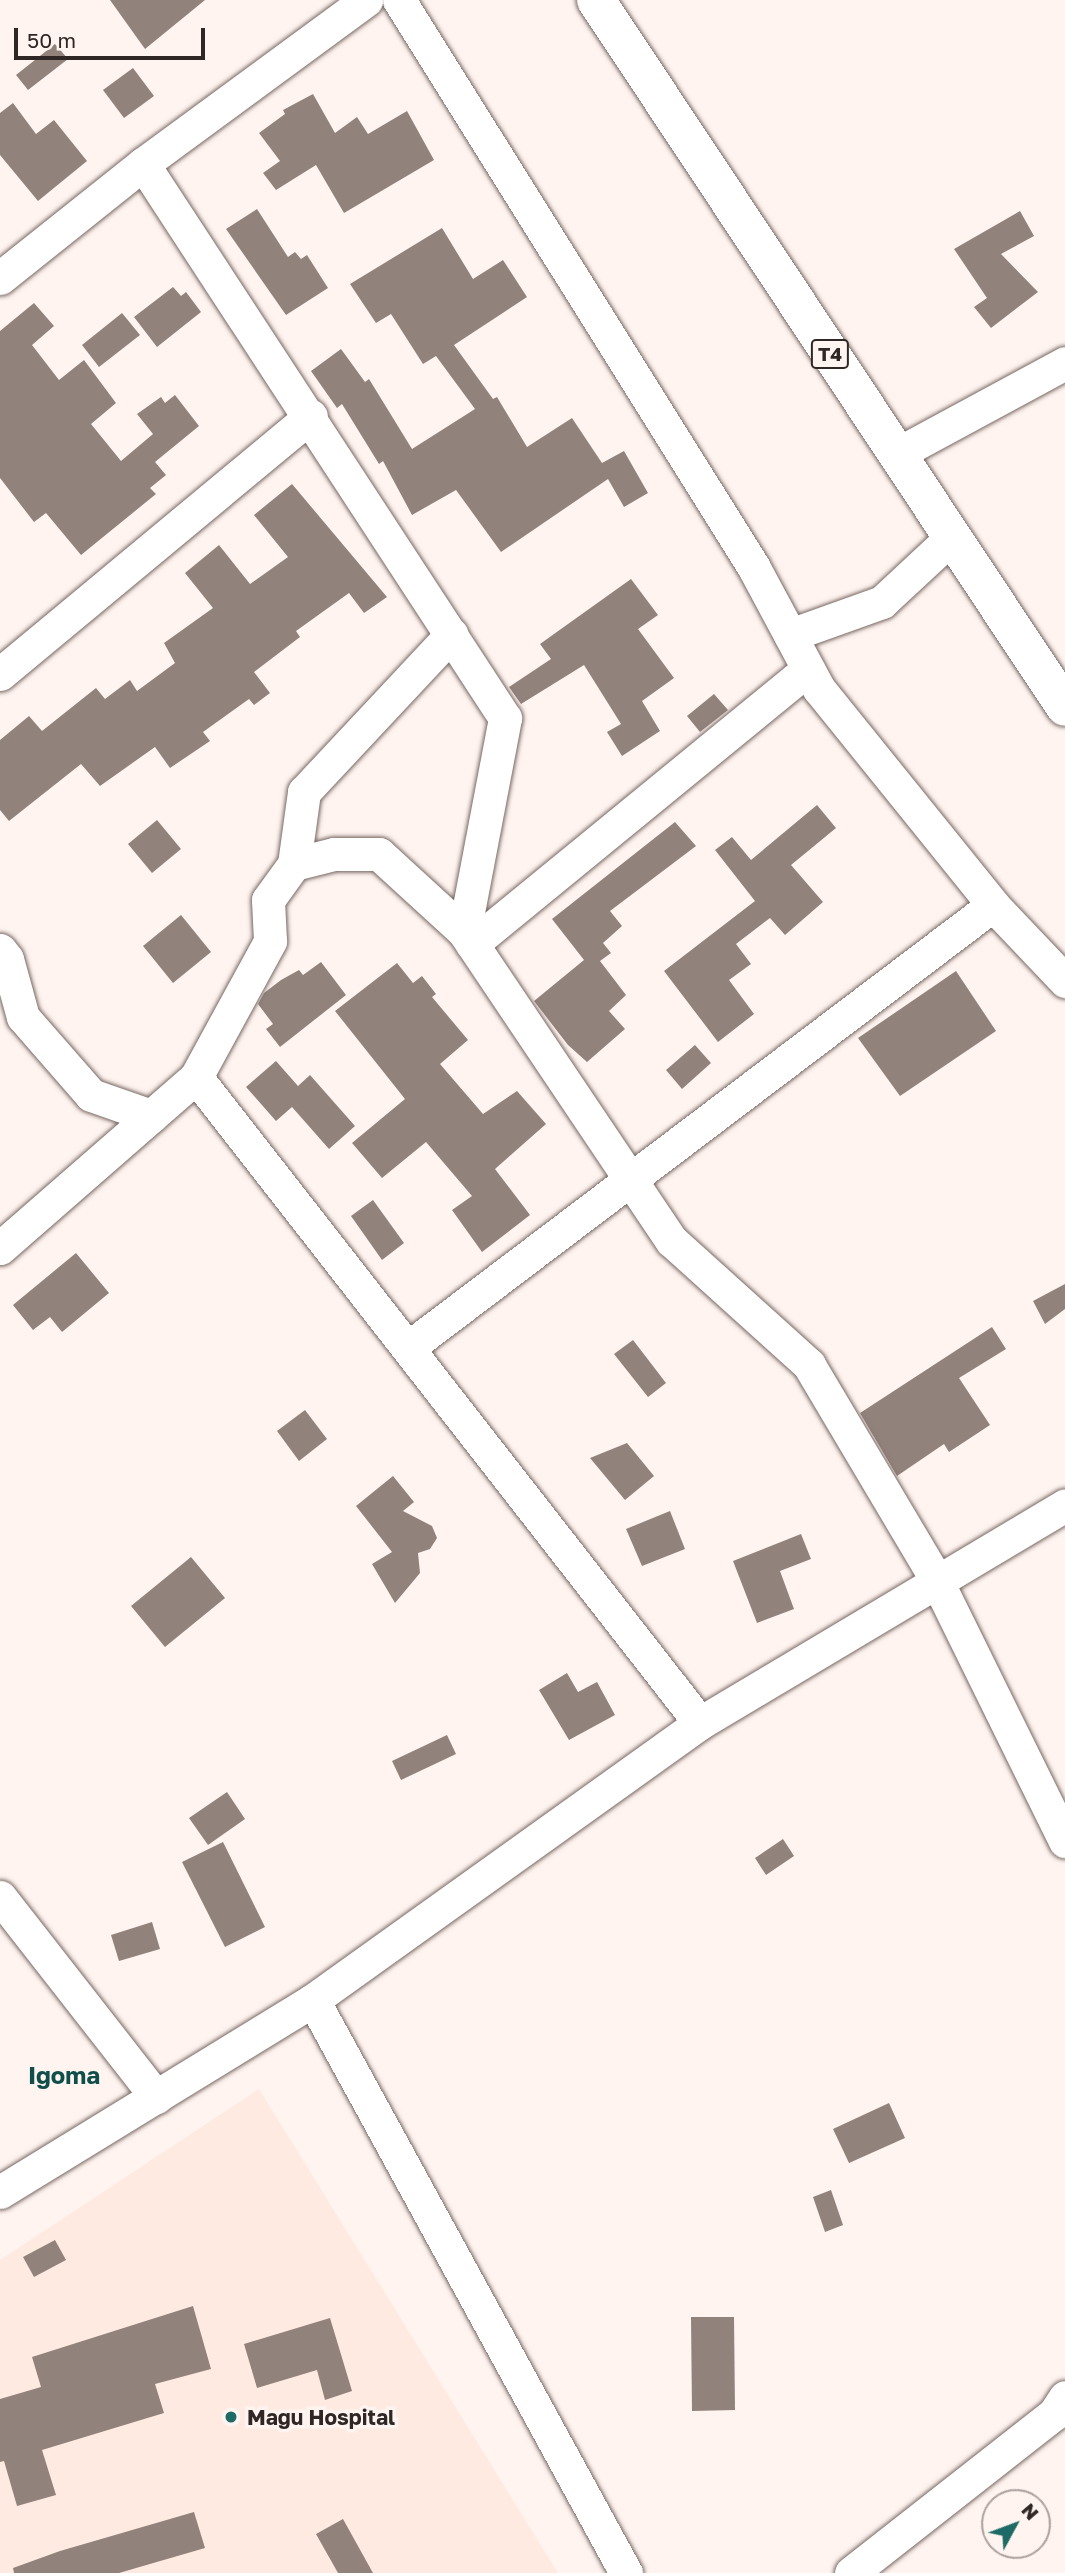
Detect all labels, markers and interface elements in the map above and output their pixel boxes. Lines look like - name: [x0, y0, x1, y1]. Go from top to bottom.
- scale bar: [18, 14, 208, 58]
- text: 50 m: [27, 27, 76, 53]
- road number: T4: [811, 338, 849, 370]
- district label: Igoma: [28, 2061, 100, 2089]
- place label: Magu Hospital: [247, 2404, 395, 2430]
- marker: Magu Hospital: [221, 2407, 241, 2427]
- north arrow: [981, 2489, 1051, 2559]
- text: N: [1017, 2498, 1044, 2524]

